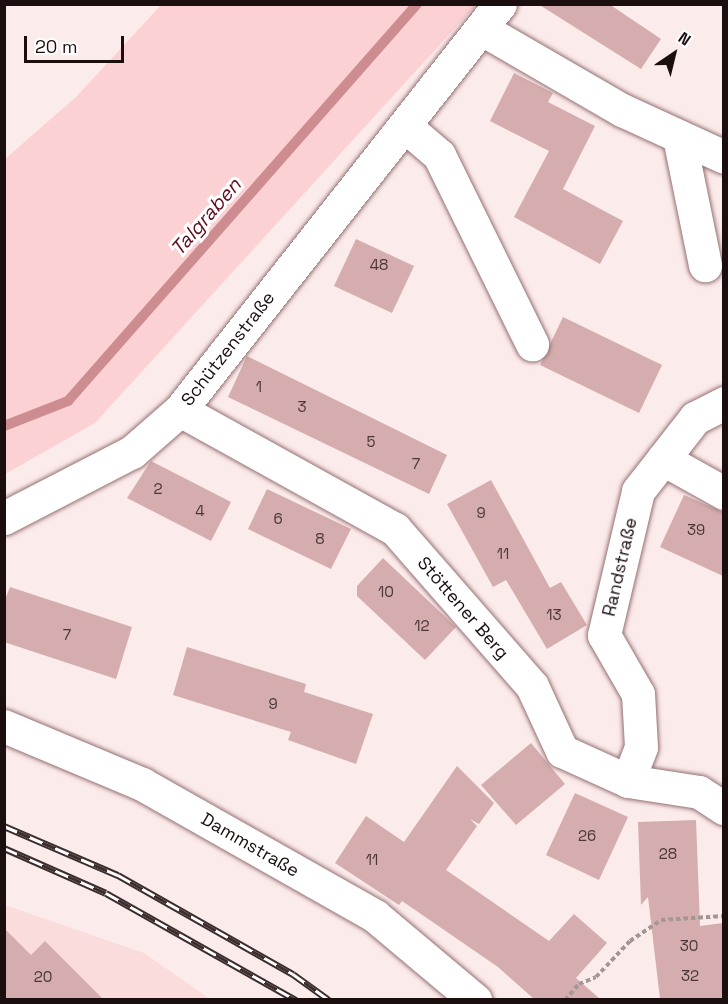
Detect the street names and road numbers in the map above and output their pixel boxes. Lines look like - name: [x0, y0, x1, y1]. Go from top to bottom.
- street label: Schützenstraße: [177, 288, 279, 410]
- street label: Randstraße: [598, 516, 642, 618]
- street label: Stöttener Berg: [413, 552, 513, 664]
- street label: Dammstraße: [197, 808, 303, 882]

